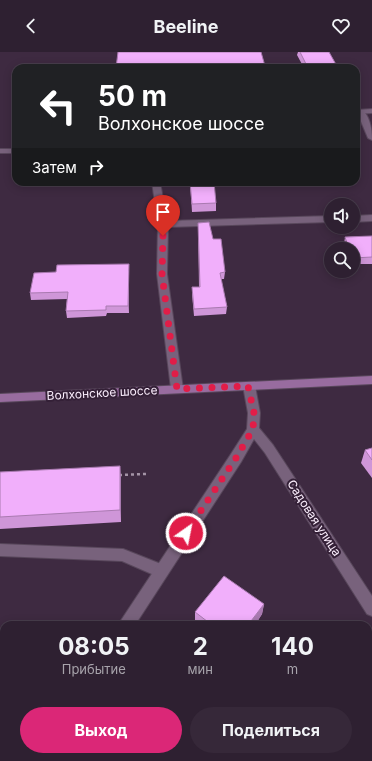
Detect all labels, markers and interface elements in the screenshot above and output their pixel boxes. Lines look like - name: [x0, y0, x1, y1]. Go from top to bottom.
- icon: back: [20, 15, 42, 37]
- icon: heart: [330, 15, 352, 37]
- text: Beeline: [153, 16, 219, 37]
- text: 50 m: [98, 79, 167, 113]
- icon: left: [32, 80, 84, 132]
- text: Волхонское шоссе: [98, 113, 264, 134]
- icon: right: [85, 156, 107, 178]
- text: Затем: [32, 158, 77, 177]
- pin: [146, 195, 180, 236]
- map controls: [324, 198, 360, 278]
- button: sound: [324, 198, 360, 234]
- icon: arrive: [152, 201, 174, 223]
- button: search: [324, 242, 360, 278]
- street label: Волхонское шоссе: [46, 382, 158, 403]
- street label: Садовая улица: [284, 477, 345, 559]
- position arrow: [165, 512, 207, 554]
- text: 08:05: [58, 632, 129, 661]
- text: 2: [193, 632, 208, 661]
- text: 140: [271, 632, 314, 661]
- text: Прибытие: [62, 661, 126, 677]
- text: мин: [188, 661, 213, 677]
- text: m: [287, 661, 298, 677]
- button: Выход: [20, 707, 182, 753]
- button: Поделиться: [190, 707, 352, 753]

